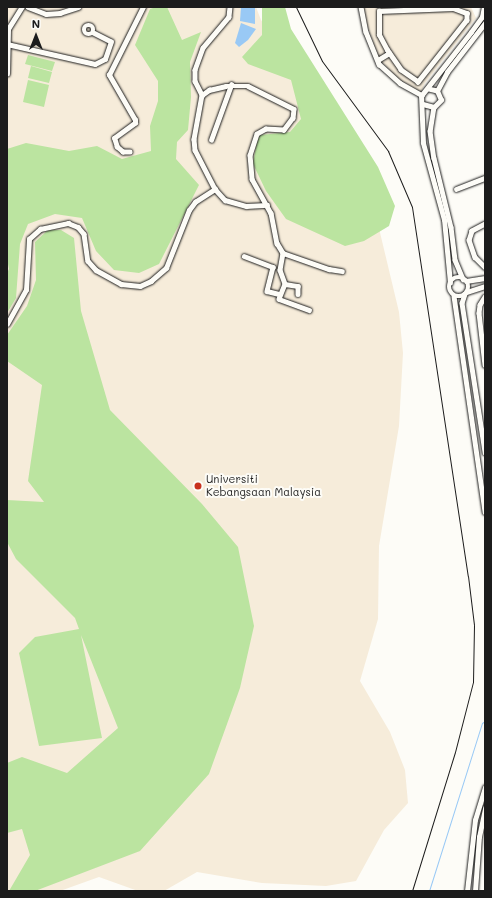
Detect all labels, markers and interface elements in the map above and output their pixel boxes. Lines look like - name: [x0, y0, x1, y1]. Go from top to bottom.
- north arrow: [16, 16, 56, 56]
- text: N: [32, 16, 40, 31]
- place label: Universiti Kebangsaan Malaysia: [206, 473, 321, 499]
- marker: Universiti Kebangsaan Malaysia: [193, 481, 203, 491]

